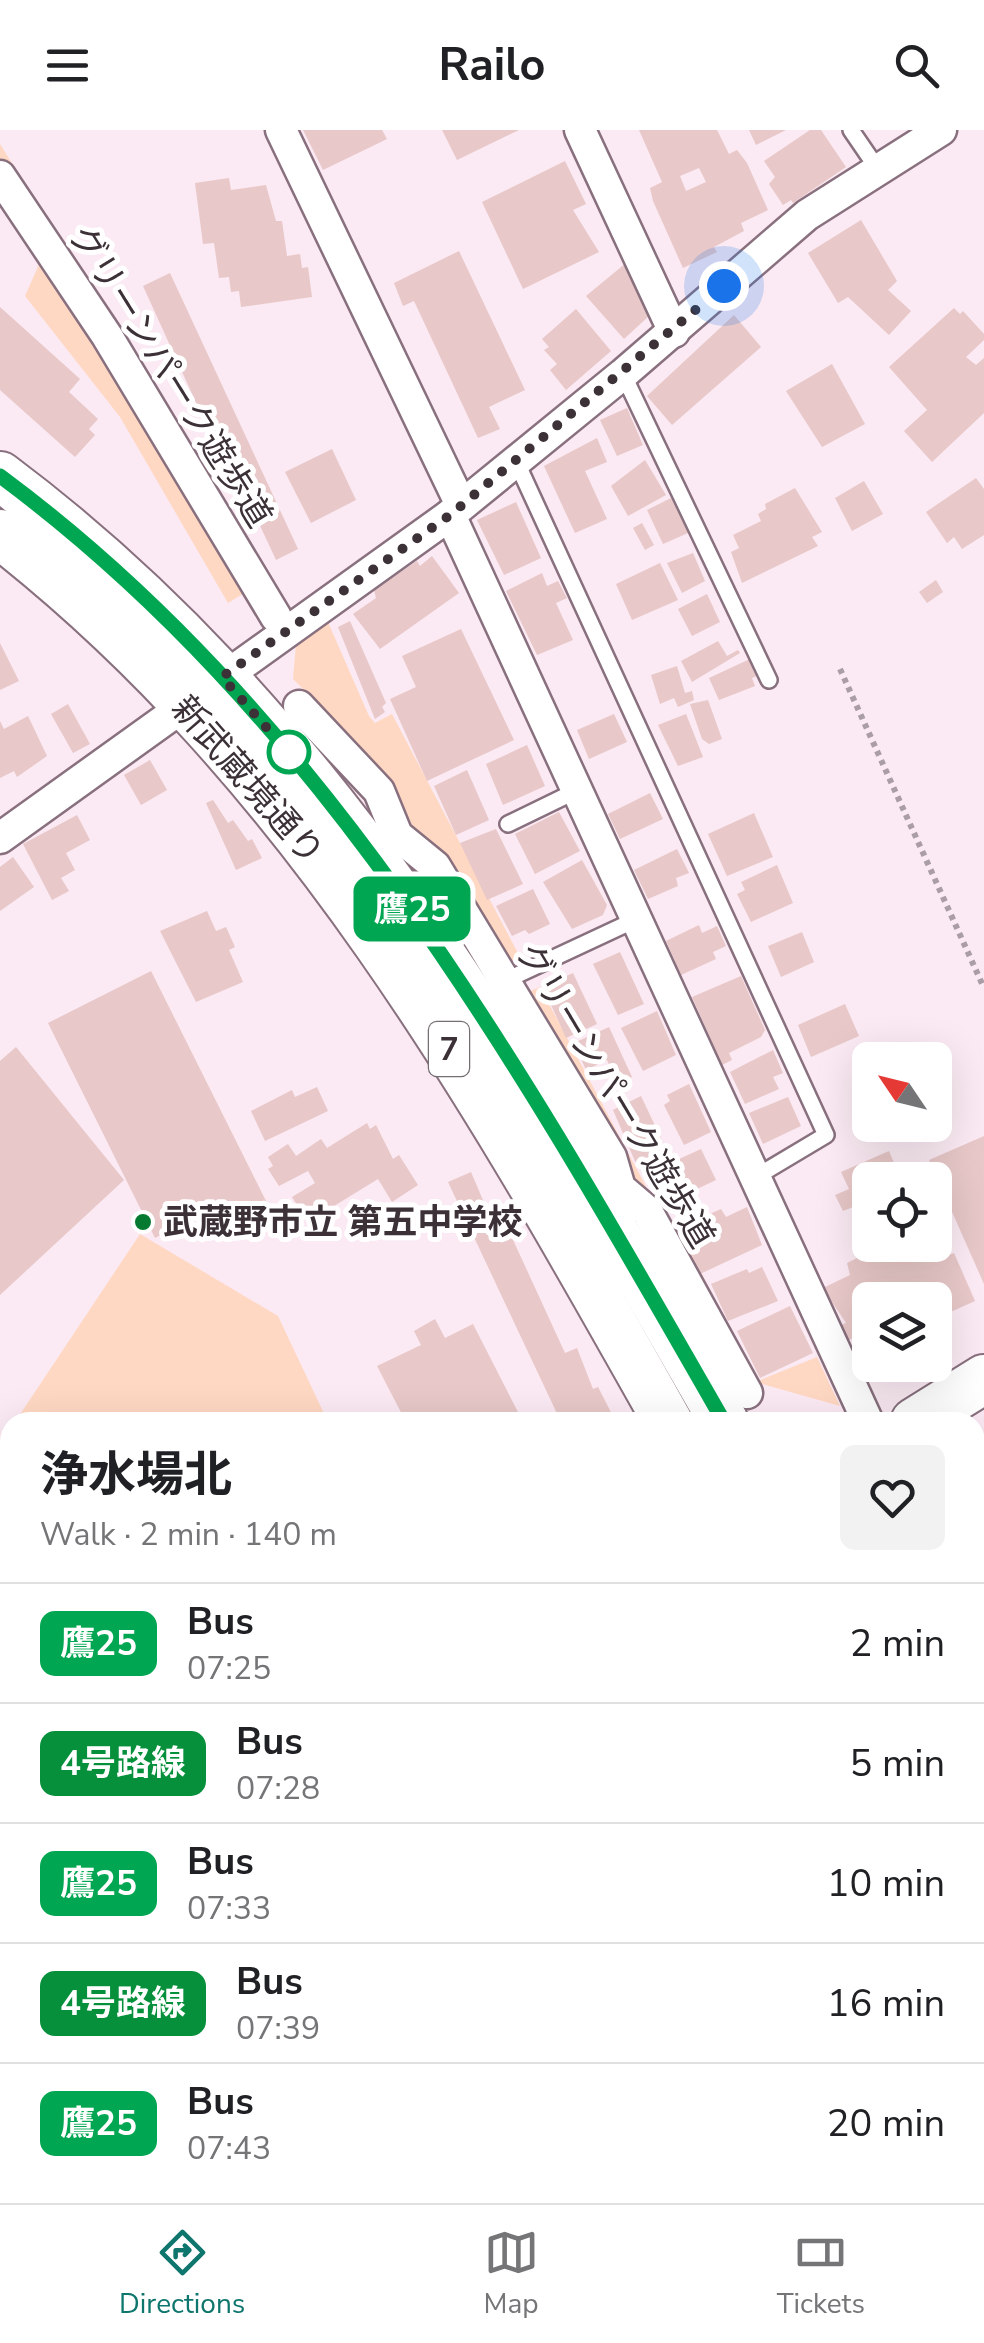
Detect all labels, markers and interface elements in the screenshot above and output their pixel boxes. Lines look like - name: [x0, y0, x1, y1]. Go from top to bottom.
- text: Railo: [439, 35, 545, 96]
- icon: menu: [40, 38, 95, 93]
- icon: search: [889, 38, 944, 93]
- street label: グリーンパーク遊歩道: [58, 216, 283, 536]
- your location: [699, 261, 749, 311]
- street label: 新武蔵境通り: [161, 686, 334, 875]
- unlabelled marker: [268, 731, 310, 773]
- line badge: 鷹25: [354, 876, 470, 942]
- text: 鷹25: [373, 886, 451, 933]
- street label: グリーンパーク遊歩道: [506, 934, 725, 1257]
- road number: 7: [429, 1022, 469, 1076]
- north arrow: [852, 1042, 952, 1142]
- map controls: [852, 1042, 952, 1382]
- button: locate: [852, 1162, 952, 1262]
- place label: 武蔵野市立 第五中学校: [163, 1199, 522, 1246]
- marker: 武蔵野市立 第五中学校: [132, 1211, 154, 1233]
- button: layers: [852, 1282, 952, 1382]
- text: 浄水場北: [40, 1442, 232, 1508]
- button: heart: [840, 1445, 945, 1550]
- text: Walk · 2 min · 140 m: [40, 1513, 337, 1556]
- text: Bus: [187, 1596, 254, 1647]
- text: 2 min: [850, 1618, 945, 1669]
- text: 鷹25: [60, 1620, 137, 1667]
- text: 07:25: [187, 1647, 271, 1690]
- text: Bus: [236, 1716, 303, 1767]
- text: 5 min: [850, 1738, 945, 1789]
- text: 4号路線: [60, 1740, 186, 1787]
- text: 07:28: [236, 1767, 320, 1810]
- text: Bus: [187, 1836, 254, 1887]
- text: 10 min: [827, 1858, 945, 1909]
- text: 鷹25: [60, 1860, 137, 1907]
- text: 07:33: [187, 1887, 271, 1930]
- text: Bus: [236, 1956, 303, 2007]
- text: 16 min: [827, 1978, 945, 2029]
- text: 4号路線: [60, 1980, 186, 2027]
- text: 07:39: [236, 2007, 320, 2050]
- text: Bus: [187, 2076, 254, 2127]
- text: 20 min: [827, 2098, 945, 2149]
- text: 鷹25: [60, 2100, 137, 2147]
- text: 07:43: [187, 2127, 271, 2170]
- tab: Directions: [119, 2225, 245, 2323]
- tab: Map: [483, 2225, 539, 2323]
- tab: Tickets: [777, 2225, 865, 2323]

